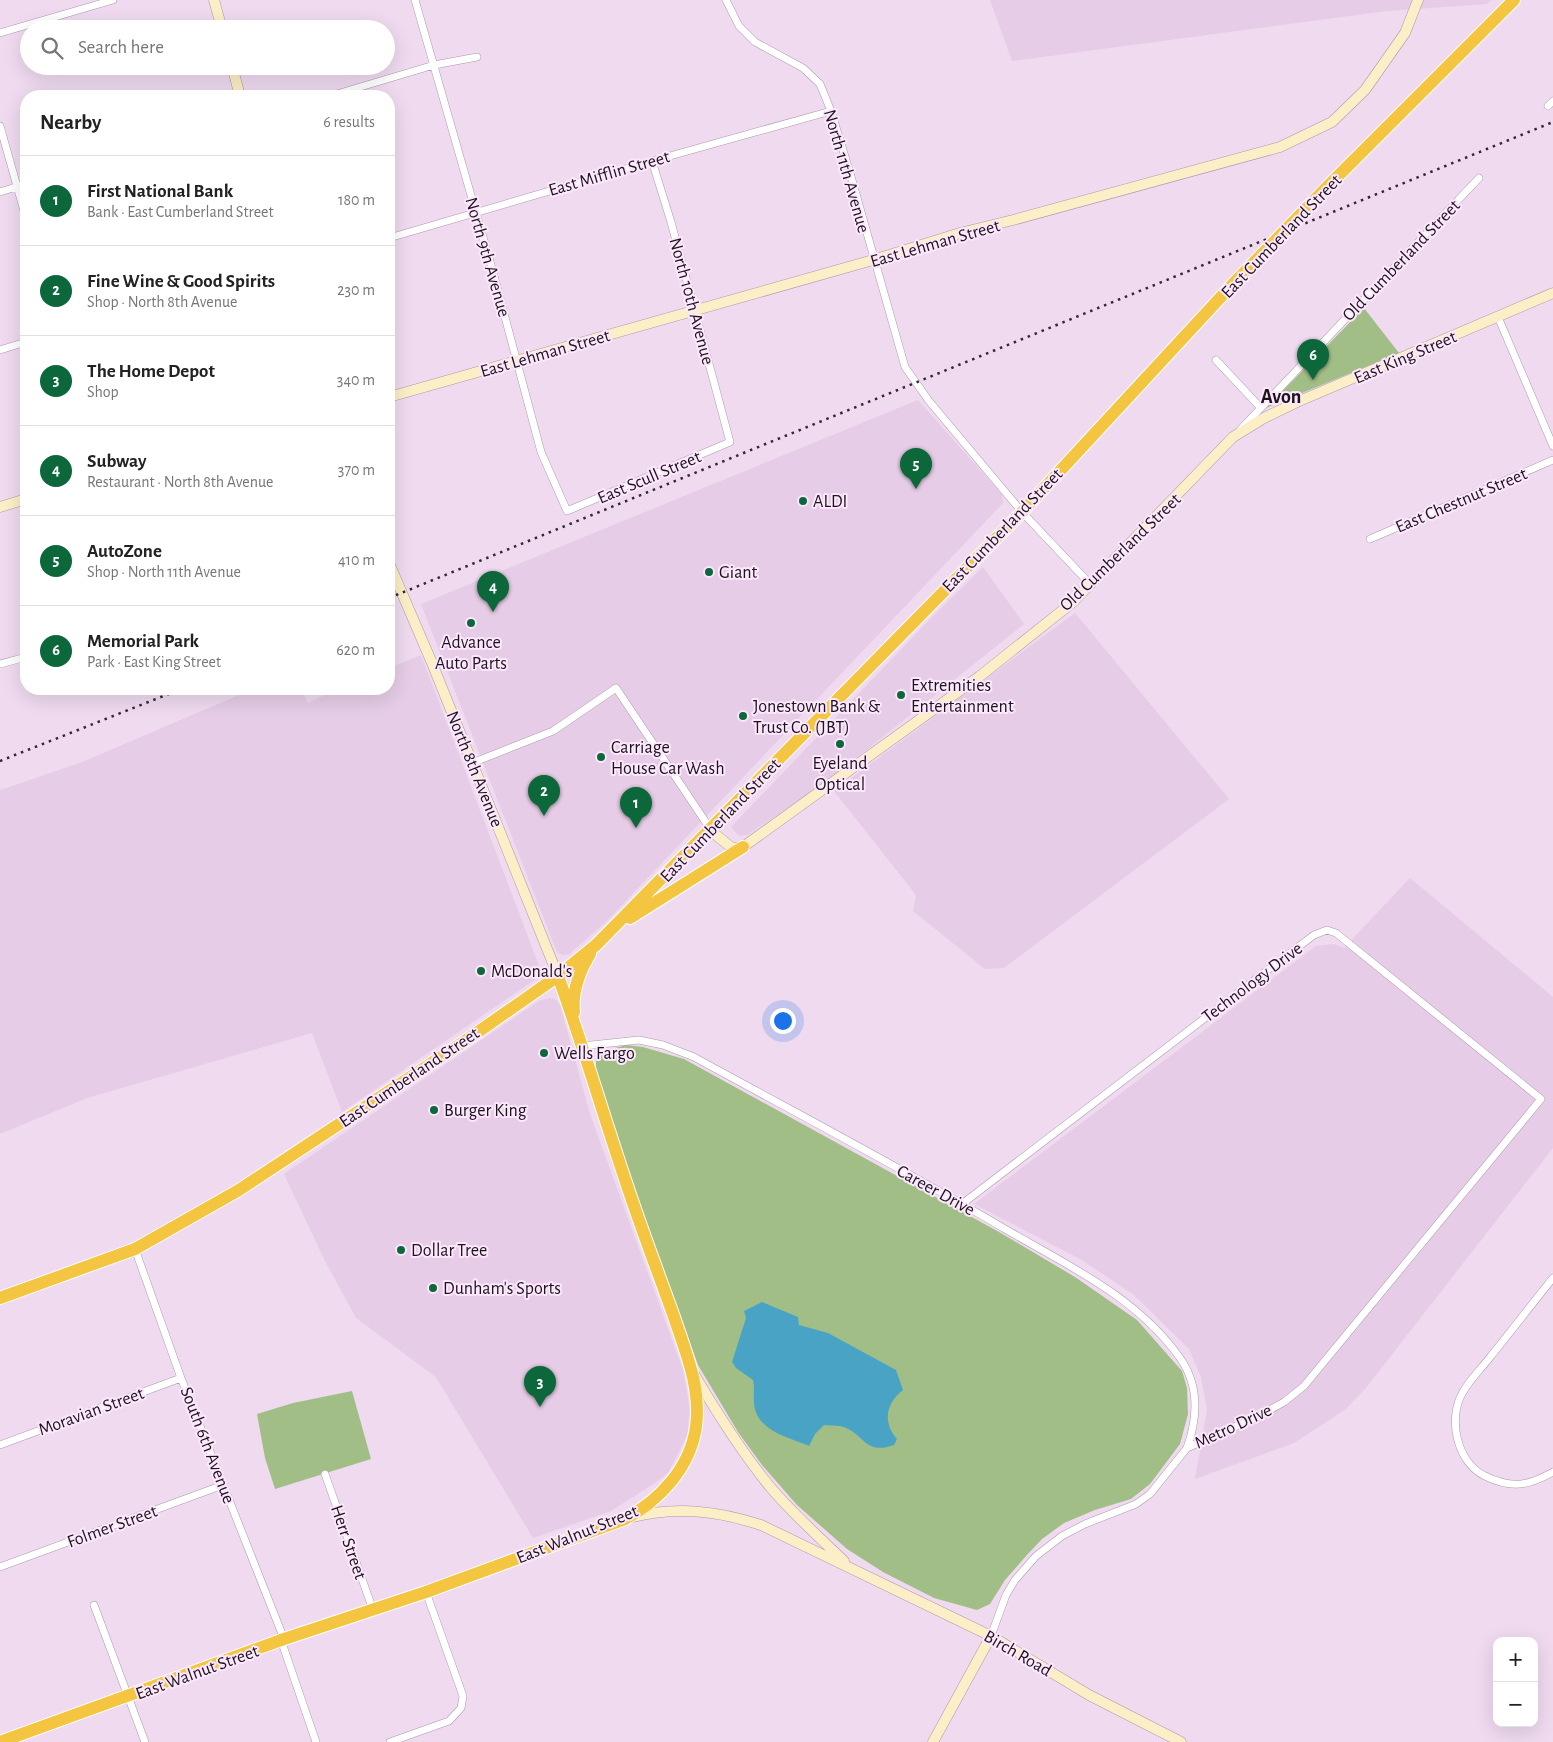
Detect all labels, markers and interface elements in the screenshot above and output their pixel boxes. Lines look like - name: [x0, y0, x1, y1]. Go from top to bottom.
- search box: [20, 20, 395, 75]
- icon: search: [38, 34, 66, 62]
- text: Search here: [78, 38, 164, 57]
- street label: North 11th Avenue: [820, 108, 872, 235]
- text: Nearby: [40, 112, 101, 133]
- text: 6 results: [323, 114, 375, 130]
- street label: East Mifflin Street: [547, 148, 672, 200]
- street label: East Cumberland Street: [1218, 171, 1345, 302]
- text: First National Bank: [87, 182, 233, 201]
- text: 1: [53, 192, 59, 208]
- text: 180 m: [338, 192, 375, 208]
- street label: North 9th Avenue: [461, 195, 513, 319]
- street label: Old Cumberland Street: [1339, 196, 1464, 325]
- text: Bank · East Cumberland Street: [87, 204, 274, 220]
- street label: East Lehman Street: [868, 217, 1002, 271]
- street label: North 10th Avenue: [665, 236, 717, 367]
- text: Fine Wine & Good Spirits: [87, 272, 275, 291]
- text: 2: [52, 282, 60, 298]
- text: 230 m: [337, 282, 375, 298]
- text: Shop · North 8th Avenue: [87, 294, 237, 310]
- street label: East Lehman Street: [478, 327, 612, 381]
- street label: East King Street: [1351, 328, 1460, 388]
- pin: 6: [1297, 339, 1329, 380]
- text: The Home Depot: [87, 362, 215, 381]
- text: 3: [53, 372, 59, 388]
- text: 340 m: [337, 372, 375, 388]
- text: Shop: [87, 384, 119, 400]
- district label: Avon: [1261, 387, 1301, 407]
- street label: East Scull Street: [595, 448, 704, 508]
- pin: 5: [900, 448, 932, 489]
- text: Subway: [87, 452, 147, 471]
- text: 4: [52, 462, 60, 478]
- text: 370 m: [338, 462, 375, 478]
- street label: East Cumberland Street: [939, 465, 1066, 596]
- street label: East Chestnut Street: [1393, 465, 1530, 537]
- text: Restaurant · North 8th Avenue: [87, 474, 273, 490]
- street label: Old Cumberland Street: [1057, 490, 1185, 615]
- place label: ALDI: [813, 493, 847, 511]
- marker: ALDI: [797, 495, 809, 507]
- text: AutoZone: [87, 542, 162, 561]
- text: 5: [53, 552, 59, 568]
- text: 410 m: [338, 552, 375, 568]
- text: Shop · North 11th Avenue: [87, 564, 241, 580]
- place label: Giant: [719, 564, 758, 582]
- marker: Giant: [703, 566, 715, 578]
- pin: 4: [477, 571, 509, 612]
- marker: Advance Auto Parts: [465, 617, 477, 629]
- text: Memorial Park: [87, 632, 199, 651]
- place label: Advance Auto Parts: [435, 634, 507, 673]
- text: 6: [52, 642, 60, 658]
- text: 620 m: [336, 642, 375, 658]
- text: Park · East King Street: [87, 654, 221, 670]
- place label: Extremities Entertainment: [911, 677, 1014, 716]
- marker: Extremities Entertainment: [895, 689, 907, 701]
- place label: Jonestown Bank & Trust Co. (JBT): [753, 698, 881, 737]
- street label: North 8th Avenue: [443, 709, 506, 830]
- marker: Jonestown Bank & Trust Co. (JBT): [737, 710, 749, 722]
- marker: Eyeland Optical: [834, 738, 846, 750]
- place label: Carriage House Car Wash: [611, 739, 725, 778]
- marker: Carriage House Car Wash: [595, 751, 607, 763]
- street label: East Cumberland Street: [657, 755, 784, 886]
- place label: Eyeland Optical: [812, 755, 868, 794]
- pin: 2: [528, 775, 560, 816]
- pin: 1: [620, 787, 652, 828]
- street label: Technology Drive: [1199, 939, 1306, 1026]
- place label: McDonald's: [491, 963, 573, 981]
- marker: McDonald's: [475, 965, 487, 977]
- your location: [770, 1008, 796, 1034]
- street label: East Cumberland Street: [336, 1024, 483, 1131]
- place label: Wells Fargo: [554, 1045, 635, 1063]
- marker: Wells Fargo: [538, 1047, 550, 1059]
- place label: Burger King: [444, 1102, 527, 1120]
- marker: Burger King: [428, 1104, 440, 1116]
- street label: Career Drive: [893, 1162, 978, 1220]
- place label: Dollar Tree: [411, 1242, 487, 1260]
- marker: Dollar Tree: [395, 1244, 407, 1256]
- place label: Dunham's Sports: [443, 1280, 561, 1298]
- marker: Dunham's Sports: [427, 1282, 439, 1294]
- pin: 3: [524, 1366, 556, 1407]
- street label: Moravian Street: [36, 1384, 147, 1439]
- street label: South 6th Avenue: [177, 1385, 238, 1506]
- street label: Metro Drive: [1192, 1401, 1275, 1453]
- street label: Folmer Street: [65, 1502, 160, 1552]
- street label: East Walnut Street: [514, 1502, 641, 1568]
- street label: Herr Street: [327, 1503, 369, 1582]
- street label: Birch Road: [981, 1627, 1054, 1680]
- map controls: [1493, 1637, 1538, 1727]
- button: +: [1493, 1637, 1538, 1682]
- street label: East Walnut Street: [133, 1642, 261, 1704]
- button: −: [1493, 1682, 1538, 1727]

